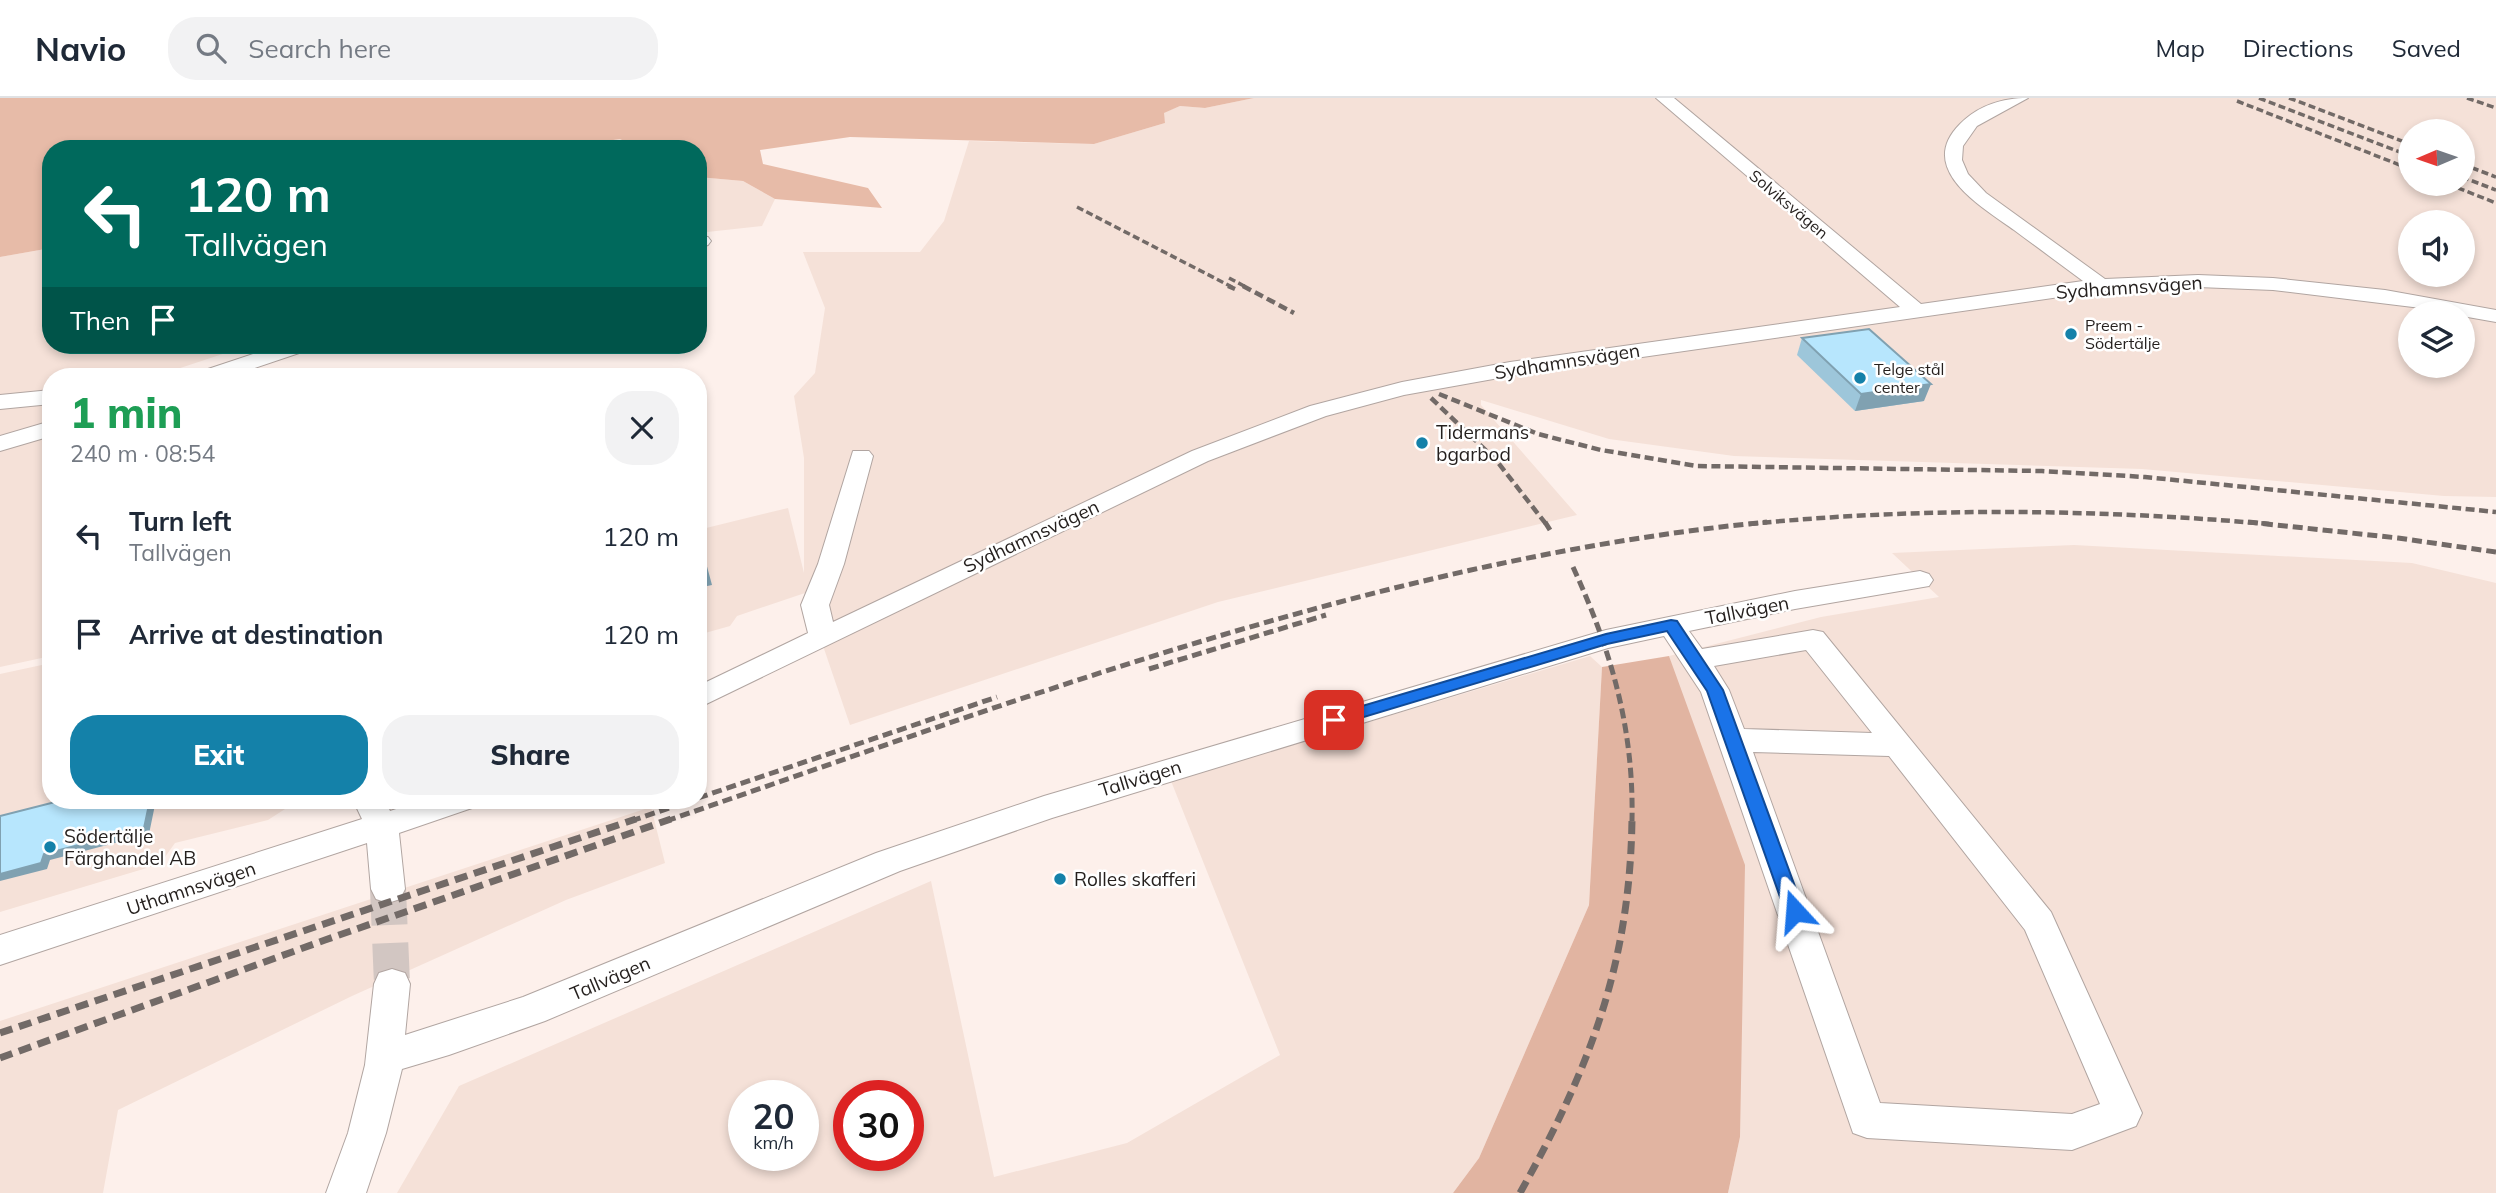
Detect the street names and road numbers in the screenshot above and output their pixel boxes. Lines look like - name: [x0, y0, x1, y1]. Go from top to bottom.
- street label: Solviksvägen: [1745, 165, 1833, 243]
- street label: Sydhamnsvägen: [2055, 270, 2203, 304]
- street label: Sydhamnsvägen: [1492, 338, 1642, 384]
- street label: Sydhamnsvägen: [959, 494, 1103, 578]
- street label: Tallvägen: [1703, 590, 1791, 630]
- street label: Tallvägen: [1096, 754, 1184, 802]
- street label: Uthamnsvägen: [123, 856, 259, 920]
- street label: Tallvägen: [566, 950, 654, 1006]

